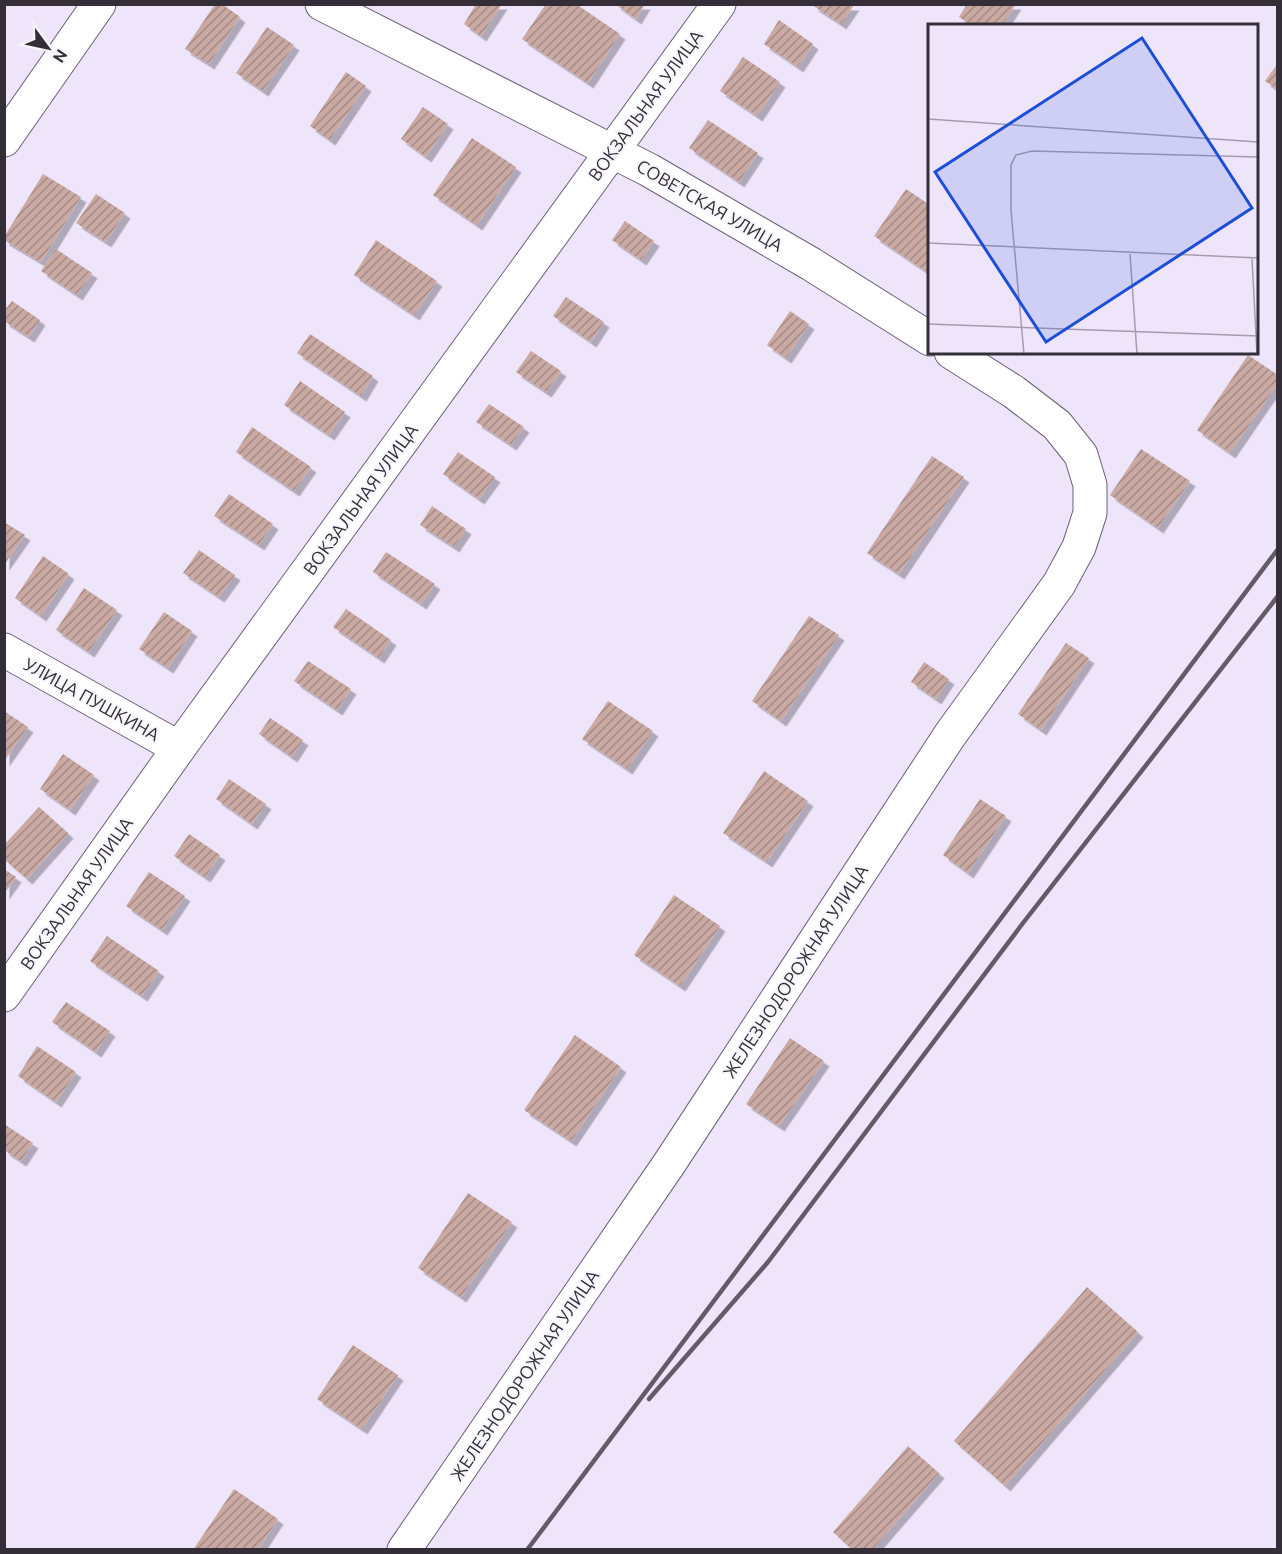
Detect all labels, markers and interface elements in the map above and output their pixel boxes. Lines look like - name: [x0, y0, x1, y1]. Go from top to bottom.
- north arrow: [18, 18, 78, 78]
- inset map: [928, 24, 1258, 354]
- street label: ВОКЗАЛЬНАЯ УЛИЦА: [584, 26, 707, 184]
- text: N: [50, 46, 71, 66]
- street label: СОВЕТСКАЯ УЛИЦА: [633, 155, 787, 255]
- street label: ВОКЗАЛЬНАЯ УЛИЦА: [299, 420, 422, 578]
- street label: УЛИЦА ПУШКИНА: [21, 654, 163, 745]
- street label: ВОКЗАЛЬНАЯ УЛИЦА: [16, 813, 136, 973]
- street label: ЖЕЛЕЗНОДОРОЖНАЯ УЛИЦА: [719, 861, 872, 1081]
- street label: ЖЕЛЕЗНОДОРОЖНАЯ УЛИЦА: [446, 1266, 602, 1484]

